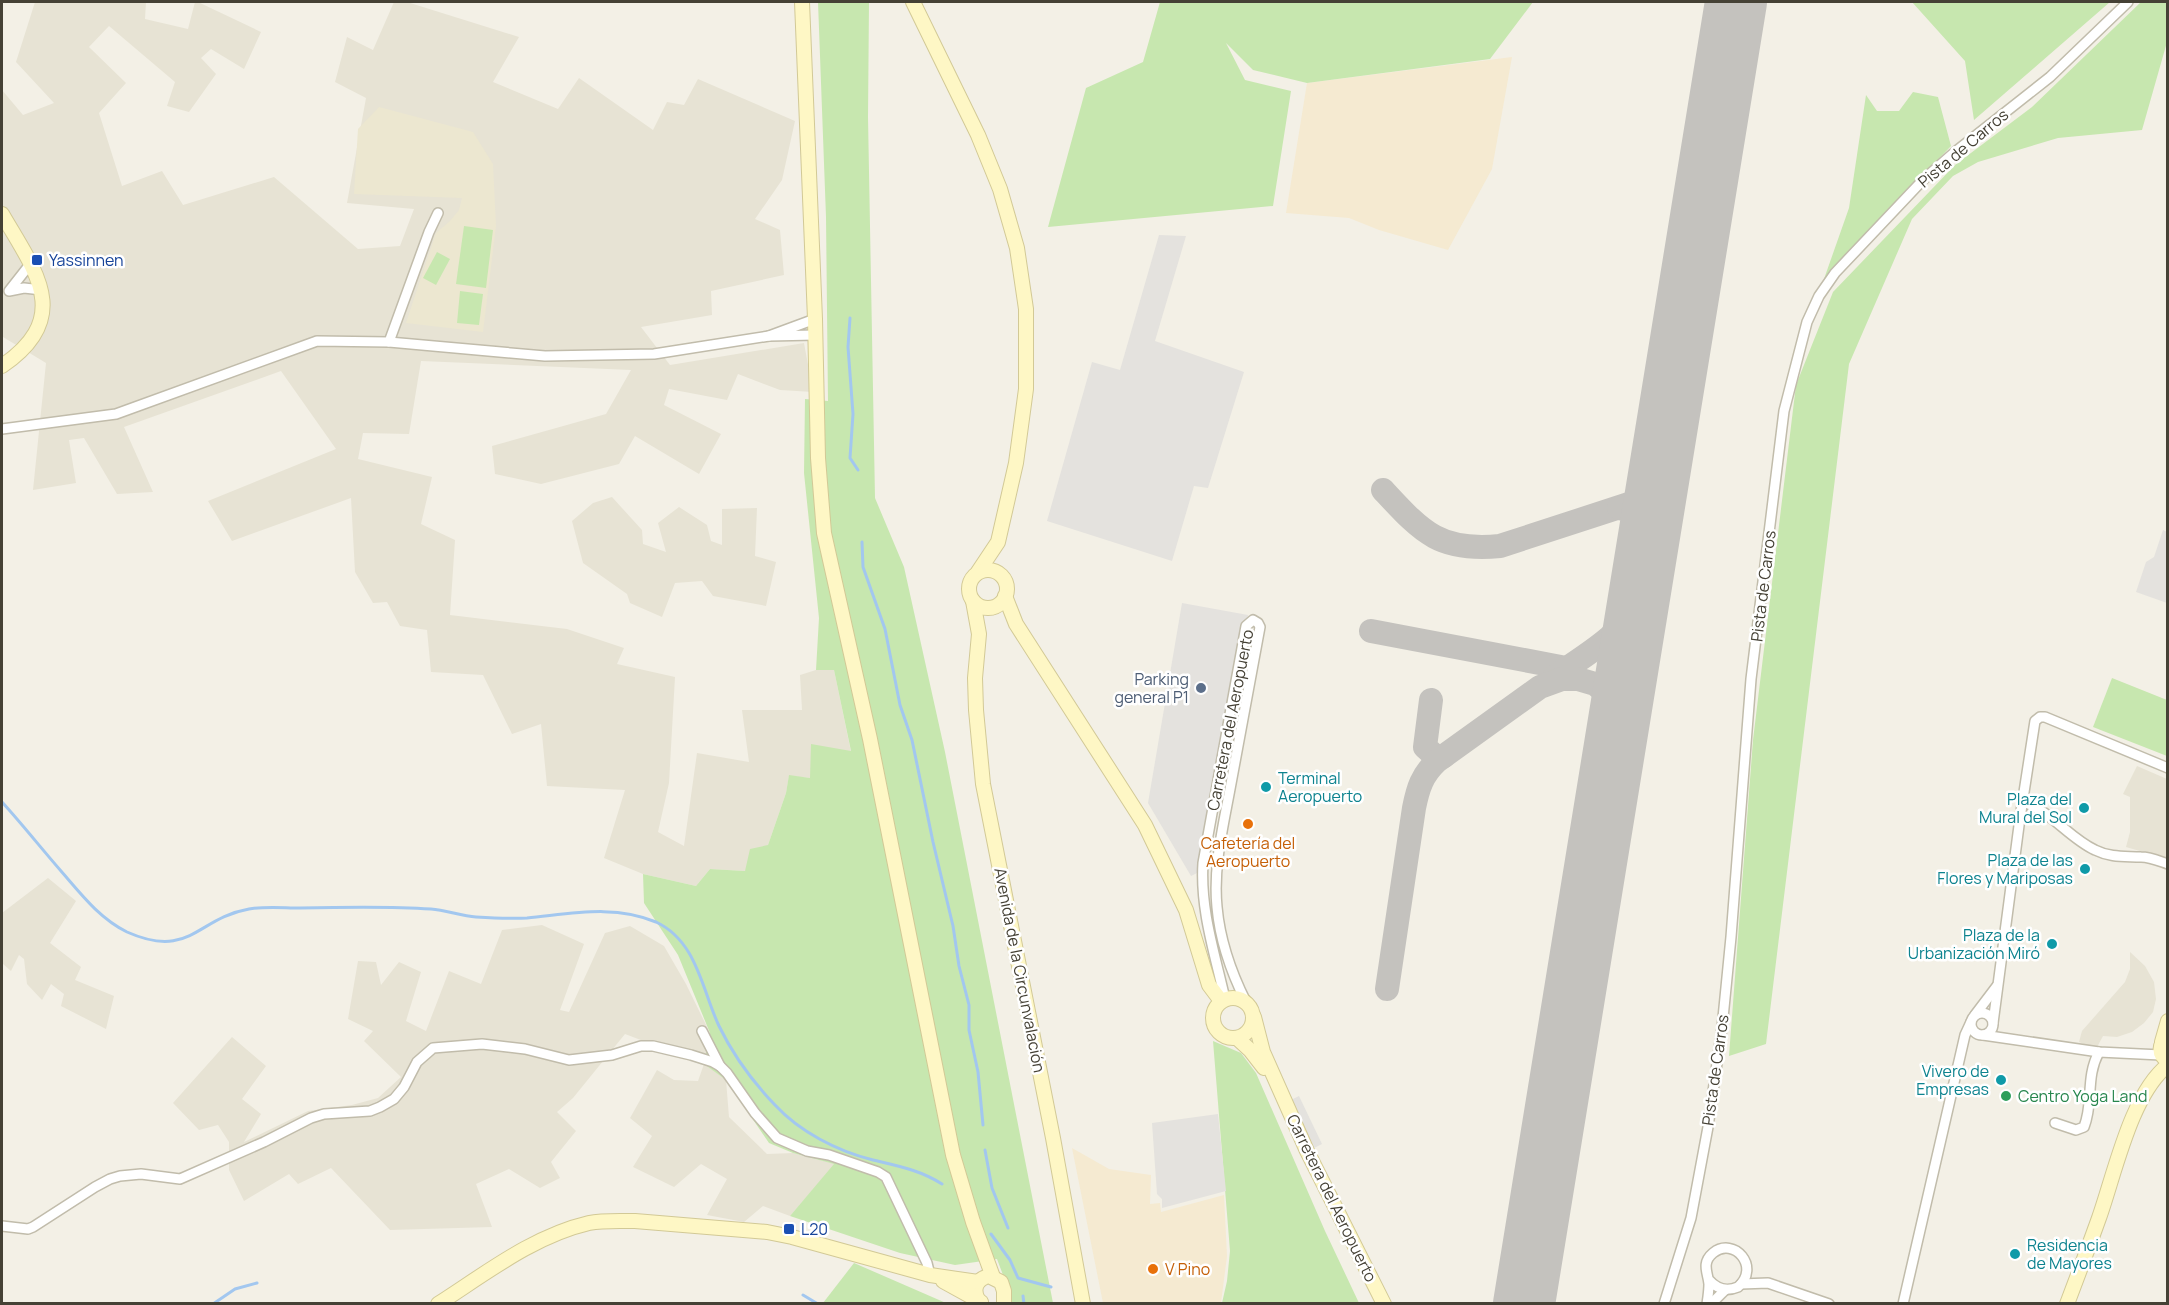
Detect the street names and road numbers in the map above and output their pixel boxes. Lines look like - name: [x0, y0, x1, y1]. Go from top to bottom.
- street label: Pista de Carros: [1913, 104, 2013, 192]
- street label: Pista de Carros: [1745, 529, 1781, 643]
- street label: Carretera del Aeropuerto: [1202, 628, 1258, 812]
- street label: Avenida de la Circunvalación: [989, 866, 1051, 1074]
- street label: Pista de Carros: [1696, 1013, 1734, 1127]
- street label: Carretera del Aeropuerto: [1282, 1110, 1382, 1286]

